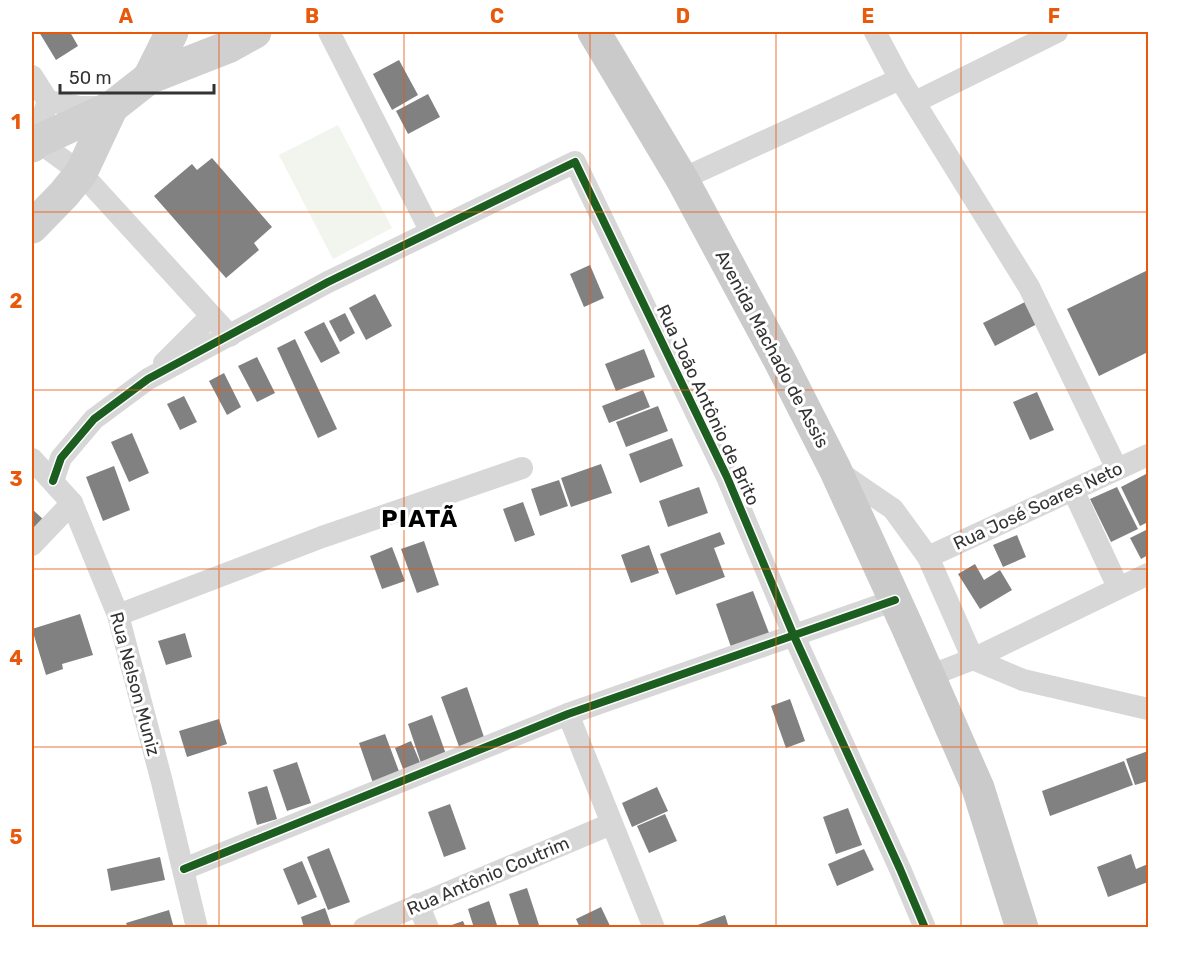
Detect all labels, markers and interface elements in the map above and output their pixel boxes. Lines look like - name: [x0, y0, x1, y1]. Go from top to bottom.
- text: A: [119, 4, 134, 28]
- text: B: [305, 4, 319, 28]
- text: C: [490, 4, 504, 28]
- text: D: [676, 4, 690, 28]
- text: E: [862, 4, 874, 28]
- text: F: [1048, 4, 1060, 28]
- scale bar: [60, 57, 214, 95]
- text: 50 m: [69, 67, 112, 89]
- text: 1: [11, 110, 21, 134]
- street label: Avenida Machado de Assis: [710, 246, 834, 452]
- text: 2: [10, 289, 23, 313]
- street label: Rua João Antônio de Brito: [652, 301, 764, 509]
- street label: Rua José Soares Neto: [950, 457, 1126, 555]
- text: 3: [9, 467, 23, 491]
- district label: PIATÃ: [381, 505, 459, 533]
- street label: Rua Nelson Muniz: [105, 610, 165, 758]
- text: 4: [9, 646, 23, 670]
- text: 5: [10, 825, 23, 849]
- street label: Rua Antônio Coutrim: [404, 832, 572, 920]

